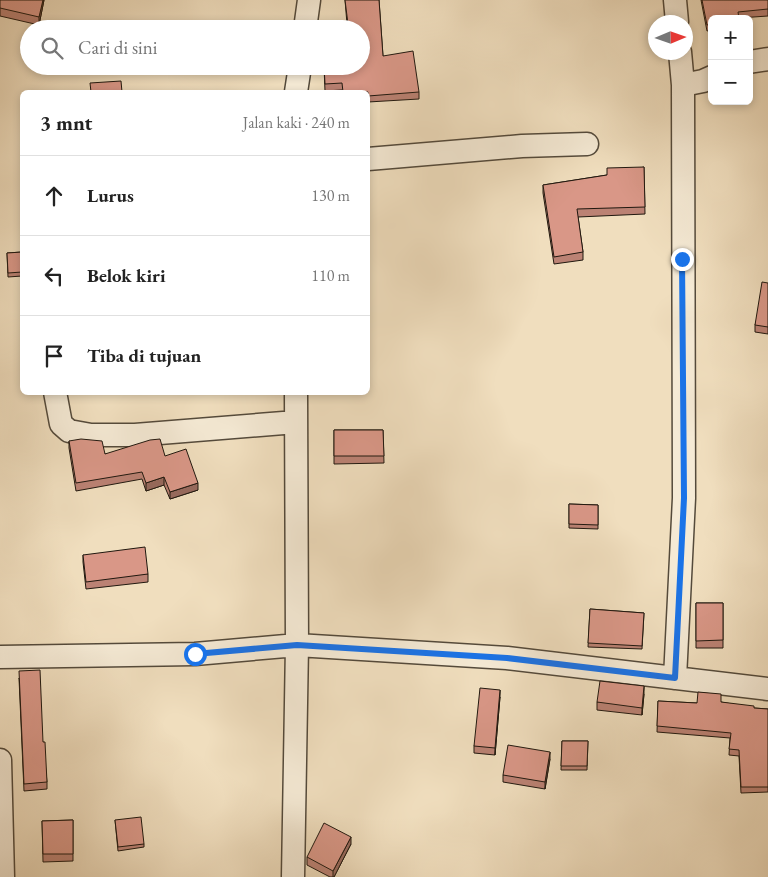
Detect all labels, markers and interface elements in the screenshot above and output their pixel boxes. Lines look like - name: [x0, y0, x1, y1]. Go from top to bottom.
- north arrow: [648, 15, 693, 60]
- map controls: [708, 15, 753, 105]
- button: +: [708, 15, 753, 60]
- search box: [20, 20, 370, 75]
- icon: search: [38, 34, 66, 62]
- text: Cari di sini: [78, 35, 157, 60]
- button: −: [708, 60, 753, 105]
- text: 3 mnt: [40, 109, 92, 136]
- text: Jalan kaki · 240 m: [243, 112, 350, 133]
- icon: ahead: [40, 182, 68, 210]
- text: Lurus: [87, 183, 134, 208]
- text: 130 m: [311, 185, 350, 206]
- route end: [671, 248, 694, 271]
- icon: left: [40, 262, 68, 290]
- text: Belok kiri: [87, 263, 166, 288]
- text: 110 m: [311, 265, 350, 286]
- icon: arrive: [40, 342, 68, 370]
- text: Tiba di tujuan: [87, 343, 201, 368]
- route start: [184, 643, 207, 666]

